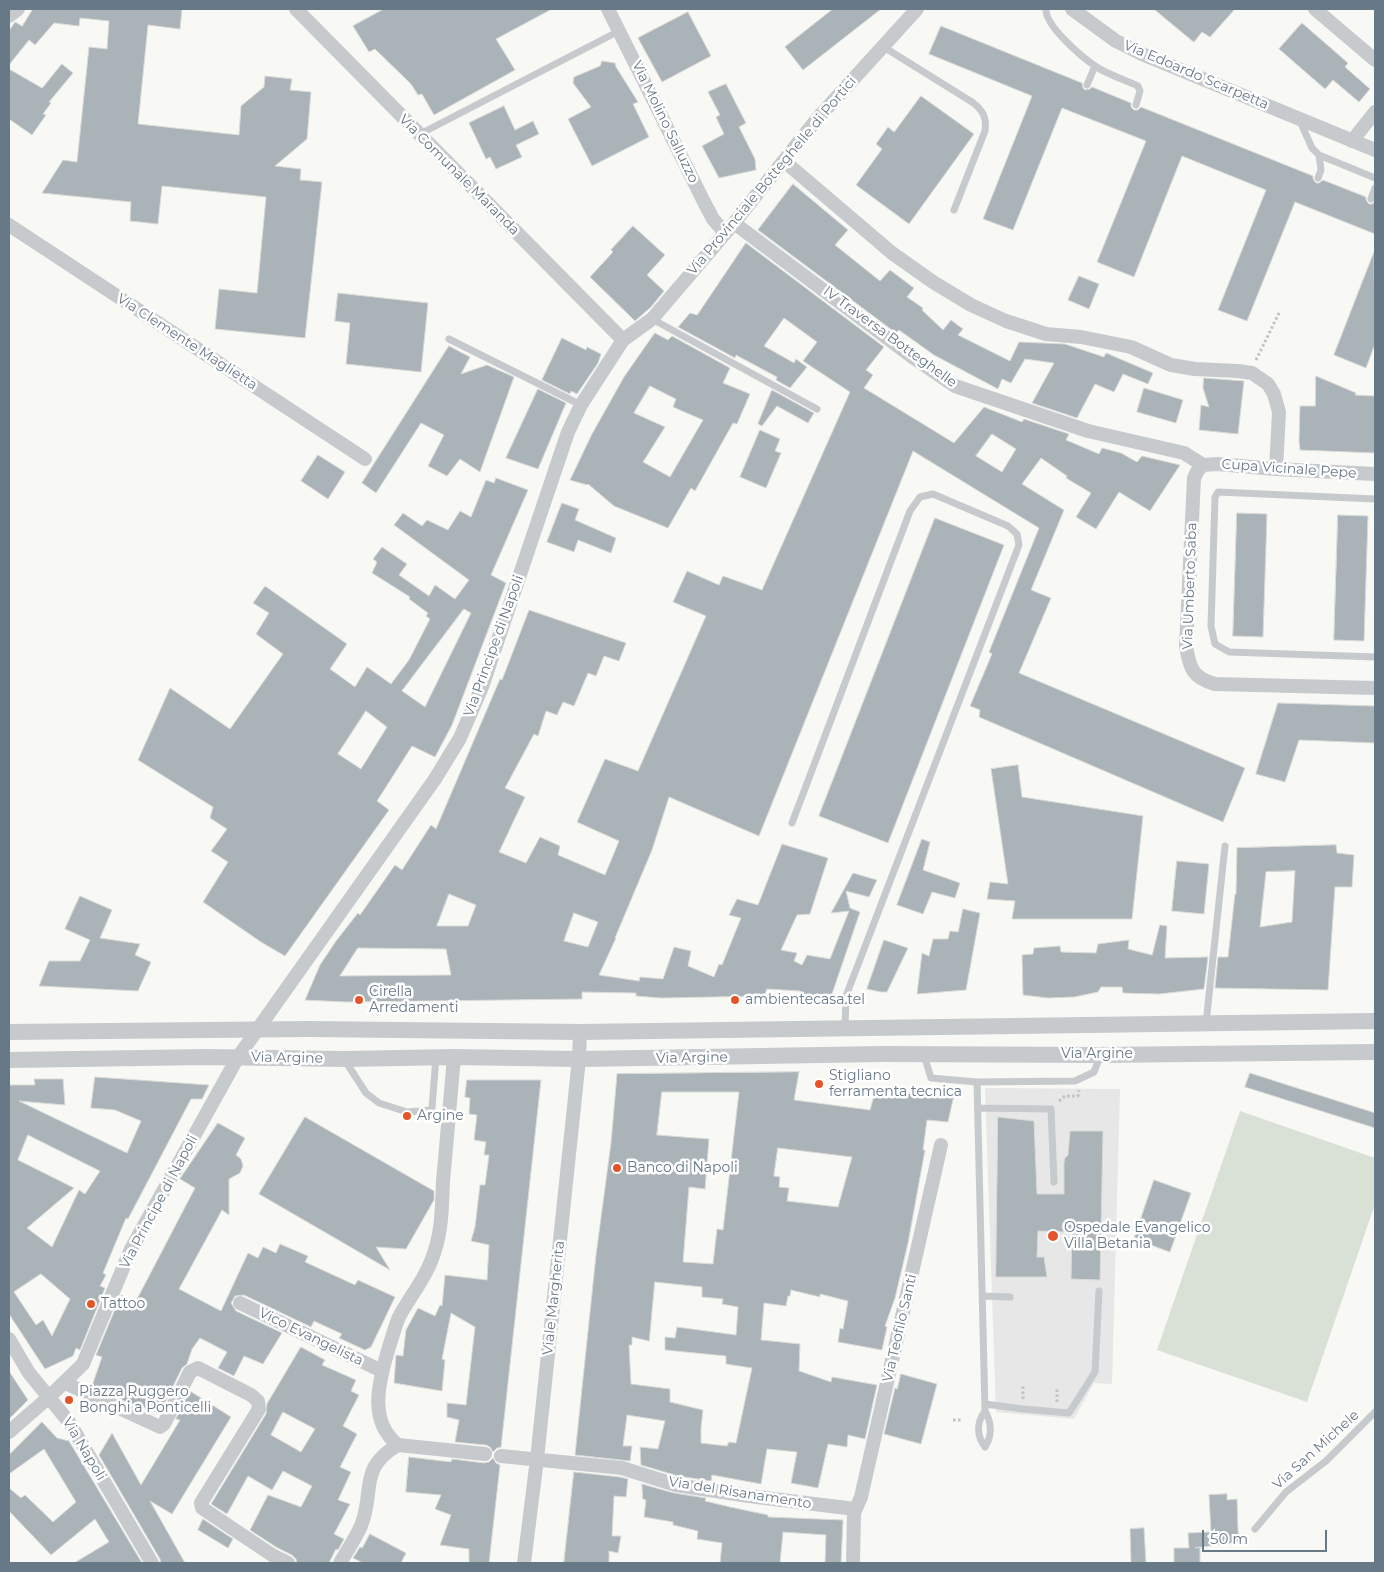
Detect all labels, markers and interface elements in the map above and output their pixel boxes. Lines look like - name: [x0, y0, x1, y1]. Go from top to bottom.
- street label: Via Edoardo Scarpetta: [1121, 37, 1271, 113]
- street label: Via Molino Salluzzo: [628, 58, 702, 186]
- street label: Via Provinciale Botteghelle di Portici: [684, 73, 860, 279]
- street label: Via Comunale Maranda: [395, 111, 523, 239]
- street label: IV Traversa Botteghelle: [820, 283, 960, 391]
- street label: Via Clemente Maglietta: [114, 290, 260, 394]
- street label: Cupa Vicinale Pepe: [1221, 456, 1357, 482]
- street label: Via Umberto Saba: [1179, 522, 1201, 650]
- street label: Via Principe di Napoli: [461, 573, 527, 719]
- place label: Cirella Arredamenti: [369, 984, 458, 1016]
- place label: ambientecasa.tel: [745, 992, 865, 1008]
- marker: Cirella Arredamenti: [353, 994, 365, 1006]
- marker: ambientecasa.tel: [729, 994, 741, 1006]
- street label: Via Argine: [1061, 1046, 1133, 1062]
- street label: Via Argine: [251, 1049, 323, 1067]
- street label: Via Argine: [656, 1049, 728, 1067]
- place label: Stigliano ferramenta tecnica: [829, 1068, 962, 1100]
- marker: Stigliano ferramenta tecnica: [813, 1078, 825, 1090]
- place label: Argine: [417, 1108, 464, 1124]
- marker: Argine: [401, 1110, 413, 1122]
- street label: Via Principe di Napoli: [117, 1132, 201, 1272]
- place label: Banco di Napoli: [627, 1160, 738, 1176]
- marker: Banco di Napoli: [611, 1162, 623, 1174]
- place label: Ospedale Evangelico Villa Betania: [1064, 1220, 1211, 1252]
- marker: Ospedale Evangelico Villa Betania: [1046, 1229, 1060, 1243]
- street label: Viale Margherita: [540, 1240, 568, 1356]
- street label: Via Teofilo Santi: [879, 1272, 921, 1384]
- place label: Tattoo: [101, 1296, 145, 1312]
- marker: Tattoo: [85, 1298, 97, 1310]
- street label: Vico Evangelista: [256, 1305, 366, 1369]
- place label: Piazza Ruggero Bonghi a Ponticelli: [79, 1384, 211, 1416]
- marker: Piazza Ruggero Bonghi a Ponticelli: [63, 1394, 75, 1406]
- street label: Via San Michele: [1269, 1407, 1363, 1493]
- street label: Via Napoli: [59, 1414, 109, 1484]
- street label: Via del Risanamento: [667, 1473, 813, 1513]
- scale bar: [1204, 1520, 1329, 1552]
- text: 50 m: [1210, 1529, 1248, 1548]

